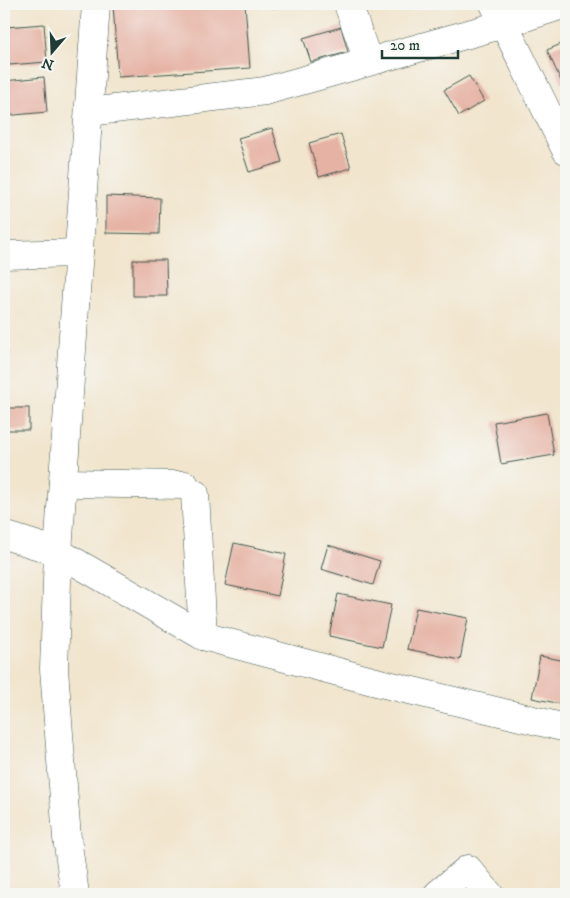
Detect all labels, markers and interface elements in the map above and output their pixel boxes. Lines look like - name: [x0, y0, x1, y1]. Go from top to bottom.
- north arrow: [28, 28, 78, 78]
- scale bar: [382, 28, 459, 60]
- text: 20 m: [390, 36, 420, 55]
- text: N: [39, 53, 56, 74]

